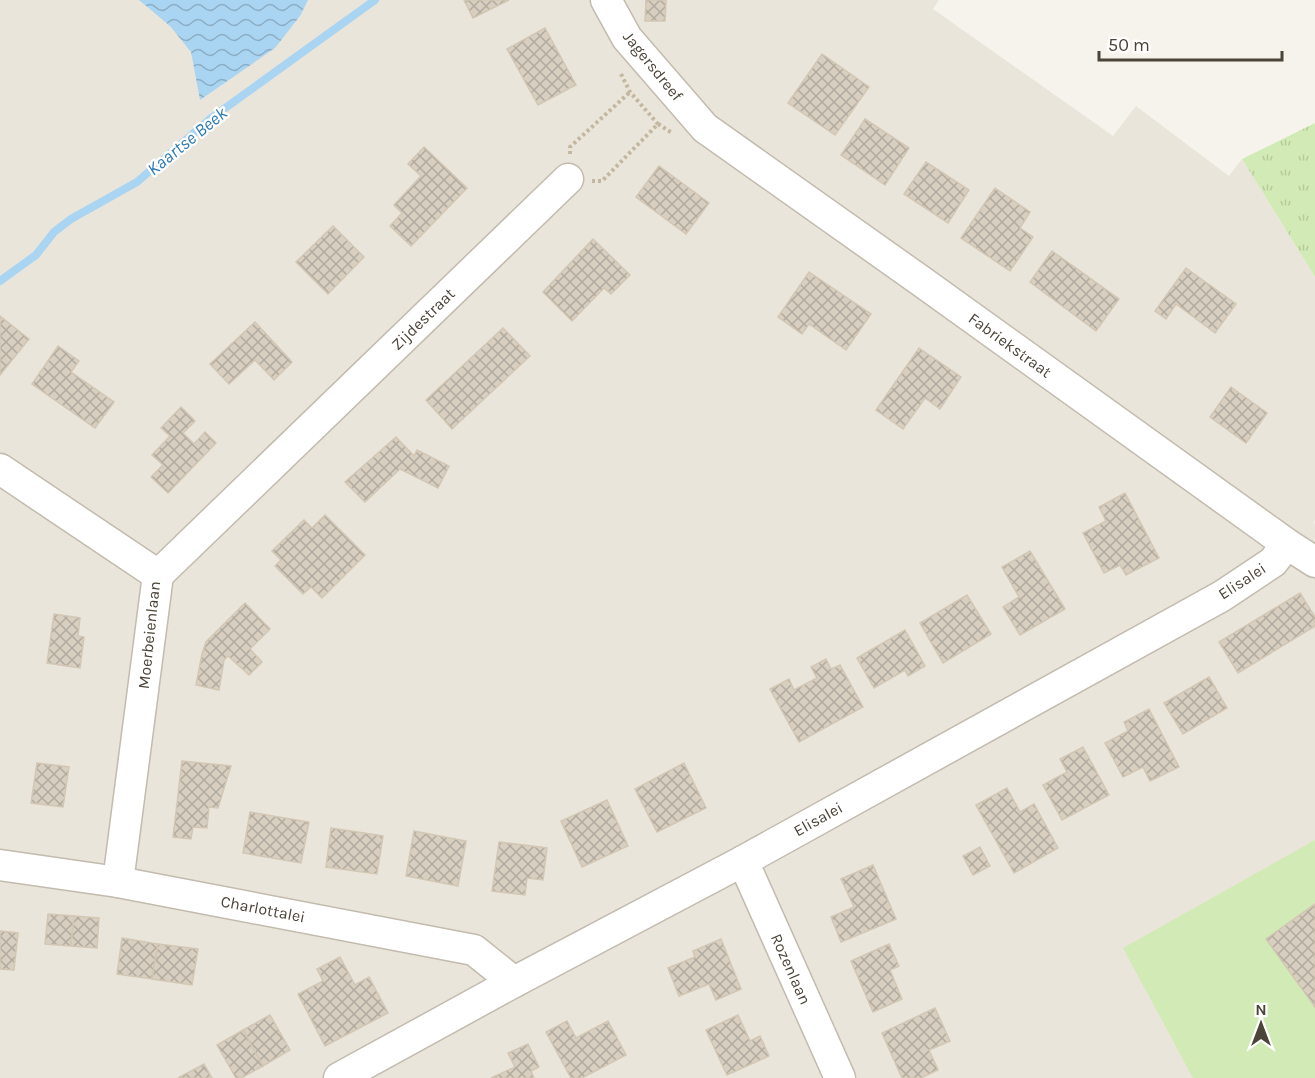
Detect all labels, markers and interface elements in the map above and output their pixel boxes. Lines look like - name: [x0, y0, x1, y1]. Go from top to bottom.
- scale bar: [1099, 24, 1282, 62]
- street label: Jagersdreef: [619, 27, 687, 105]
- text: 50 m: [1108, 34, 1150, 56]
- water label: Kaartse Beek: [142, 101, 232, 180]
- street label: Zijdestraat: [387, 284, 459, 354]
- street label: Fabriekstraat: [965, 309, 1055, 381]
- street label: Elisalei: [1215, 559, 1269, 603]
- street label: Moerbeienlaan: [134, 580, 164, 690]
- street label: Elisalei: [790, 798, 846, 840]
- street label: Charlottalei: [219, 892, 307, 926]
- street label: Rozenlaan: [767, 931, 815, 1007]
- north arrow: [1231, 994, 1291, 1054]
- text: N: [1255, 1000, 1267, 1019]

